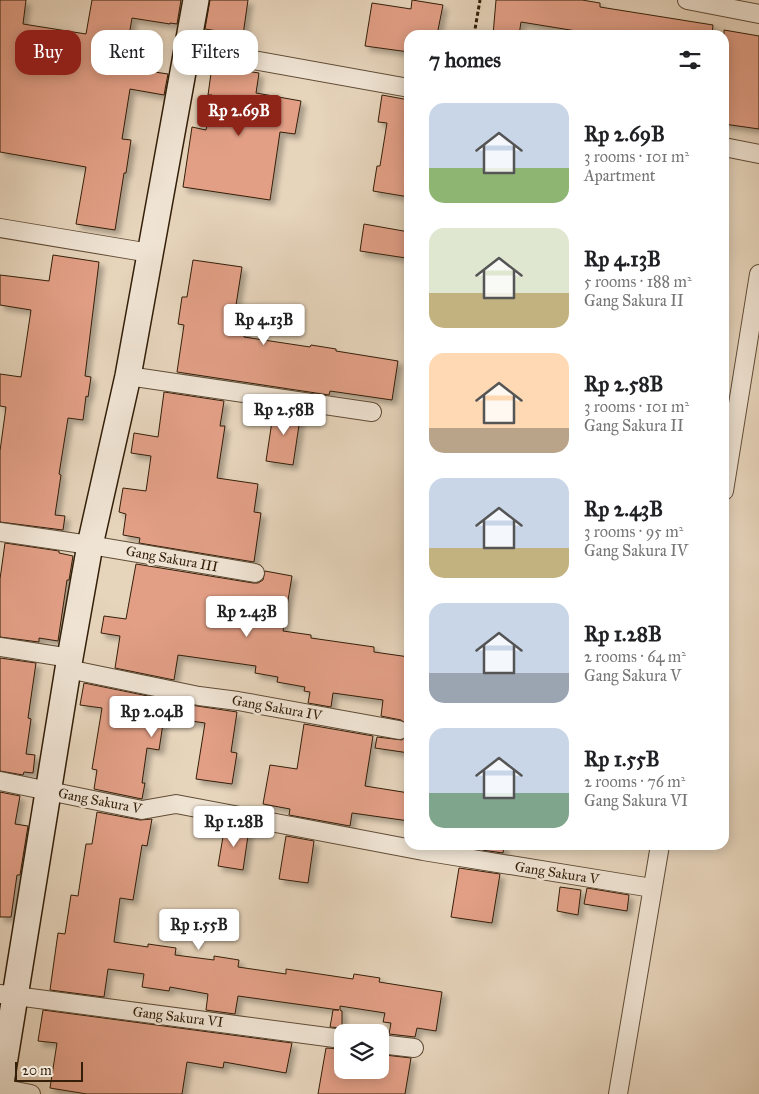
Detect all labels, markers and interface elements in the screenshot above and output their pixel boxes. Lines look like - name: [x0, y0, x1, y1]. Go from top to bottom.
- chip: Buy: [15, 30, 81, 75]
- chip: Rent: [91, 30, 163, 75]
- chip: Filters: [173, 30, 258, 75]
- icon: filters: [676, 46, 704, 74]
- text: 7 homes: [429, 47, 501, 73]
- pin: Rp 2.69B: [187, 94, 291, 137]
- text: Rp 2.69B: [208, 101, 270, 120]
- text: Rp 2.69B: [584, 121, 665, 147]
- icon: home: [469, 123, 529, 183]
- text: 3 rooms · 101 m²: [584, 147, 689, 166]
- text: Apartment: [584, 166, 656, 185]
- text: Rp 4.13B: [584, 246, 661, 272]
- icon: home: [469, 248, 529, 308]
- text: 5 rooms · 188 m²: [584, 272, 692, 291]
- text: Gang Sakura II: [584, 291, 684, 310]
- pin: Rp 4.13B: [212, 304, 316, 346]
- text: Rp 4.13B: [235, 310, 293, 329]
- text: Rp 2.58B: [584, 371, 663, 397]
- icon: home: [469, 373, 529, 433]
- pin: Rp 2.58B: [232, 394, 336, 436]
- text: 3 rooms · 101 m²: [584, 397, 689, 416]
- text: Rp 2.58B: [254, 400, 314, 419]
- text: Gang Sakura II: [584, 416, 684, 435]
- text: Rp 2.43B: [584, 496, 663, 522]
- icon: home: [469, 498, 529, 558]
- text: 3 rooms · 95 m²: [584, 522, 683, 541]
- text: Gang Sakura IV: [584, 541, 688, 560]
- street label: Gang Sakura III: [125, 543, 219, 575]
- pin: Rp 2.43B: [195, 596, 299, 638]
- text: Rp 2.43B: [217, 602, 277, 621]
- text: Rp 1.28B: [584, 621, 662, 647]
- icon: home: [469, 623, 529, 683]
- text: 2 rooms · 64 m²: [584, 647, 686, 666]
- text: Gang Sakura V: [584, 666, 681, 685]
- street label: Gang Sakura IV: [231, 692, 325, 724]
- pin: Rp 2.04B: [100, 696, 204, 738]
- text: Rp 2.04B: [120, 702, 184, 721]
- text: Rp 1.55B: [584, 746, 660, 772]
- icon: home: [469, 748, 529, 808]
- text: 2 rooms · 76 m²: [584, 772, 685, 791]
- street label: Gang Sakura V: [57, 785, 145, 818]
- text: Gang Sakura VI: [584, 791, 688, 810]
- pin: Rp 1.28B: [182, 806, 286, 848]
- text: Rp 1.28B: [204, 812, 264, 831]
- street label: Gang Sakura V: [514, 858, 602, 888]
- pin: Rp 1.55B: [147, 908, 251, 951]
- text: Rp 1.55B: [170, 915, 228, 934]
- street label: Gang Sakura VI: [132, 1003, 224, 1031]
- map controls: [334, 1024, 389, 1079]
- button: layers: [334, 1024, 389, 1079]
- scale bar: [15, 1059, 82, 1082]
- text: 20 m: [22, 1062, 52, 1079]

